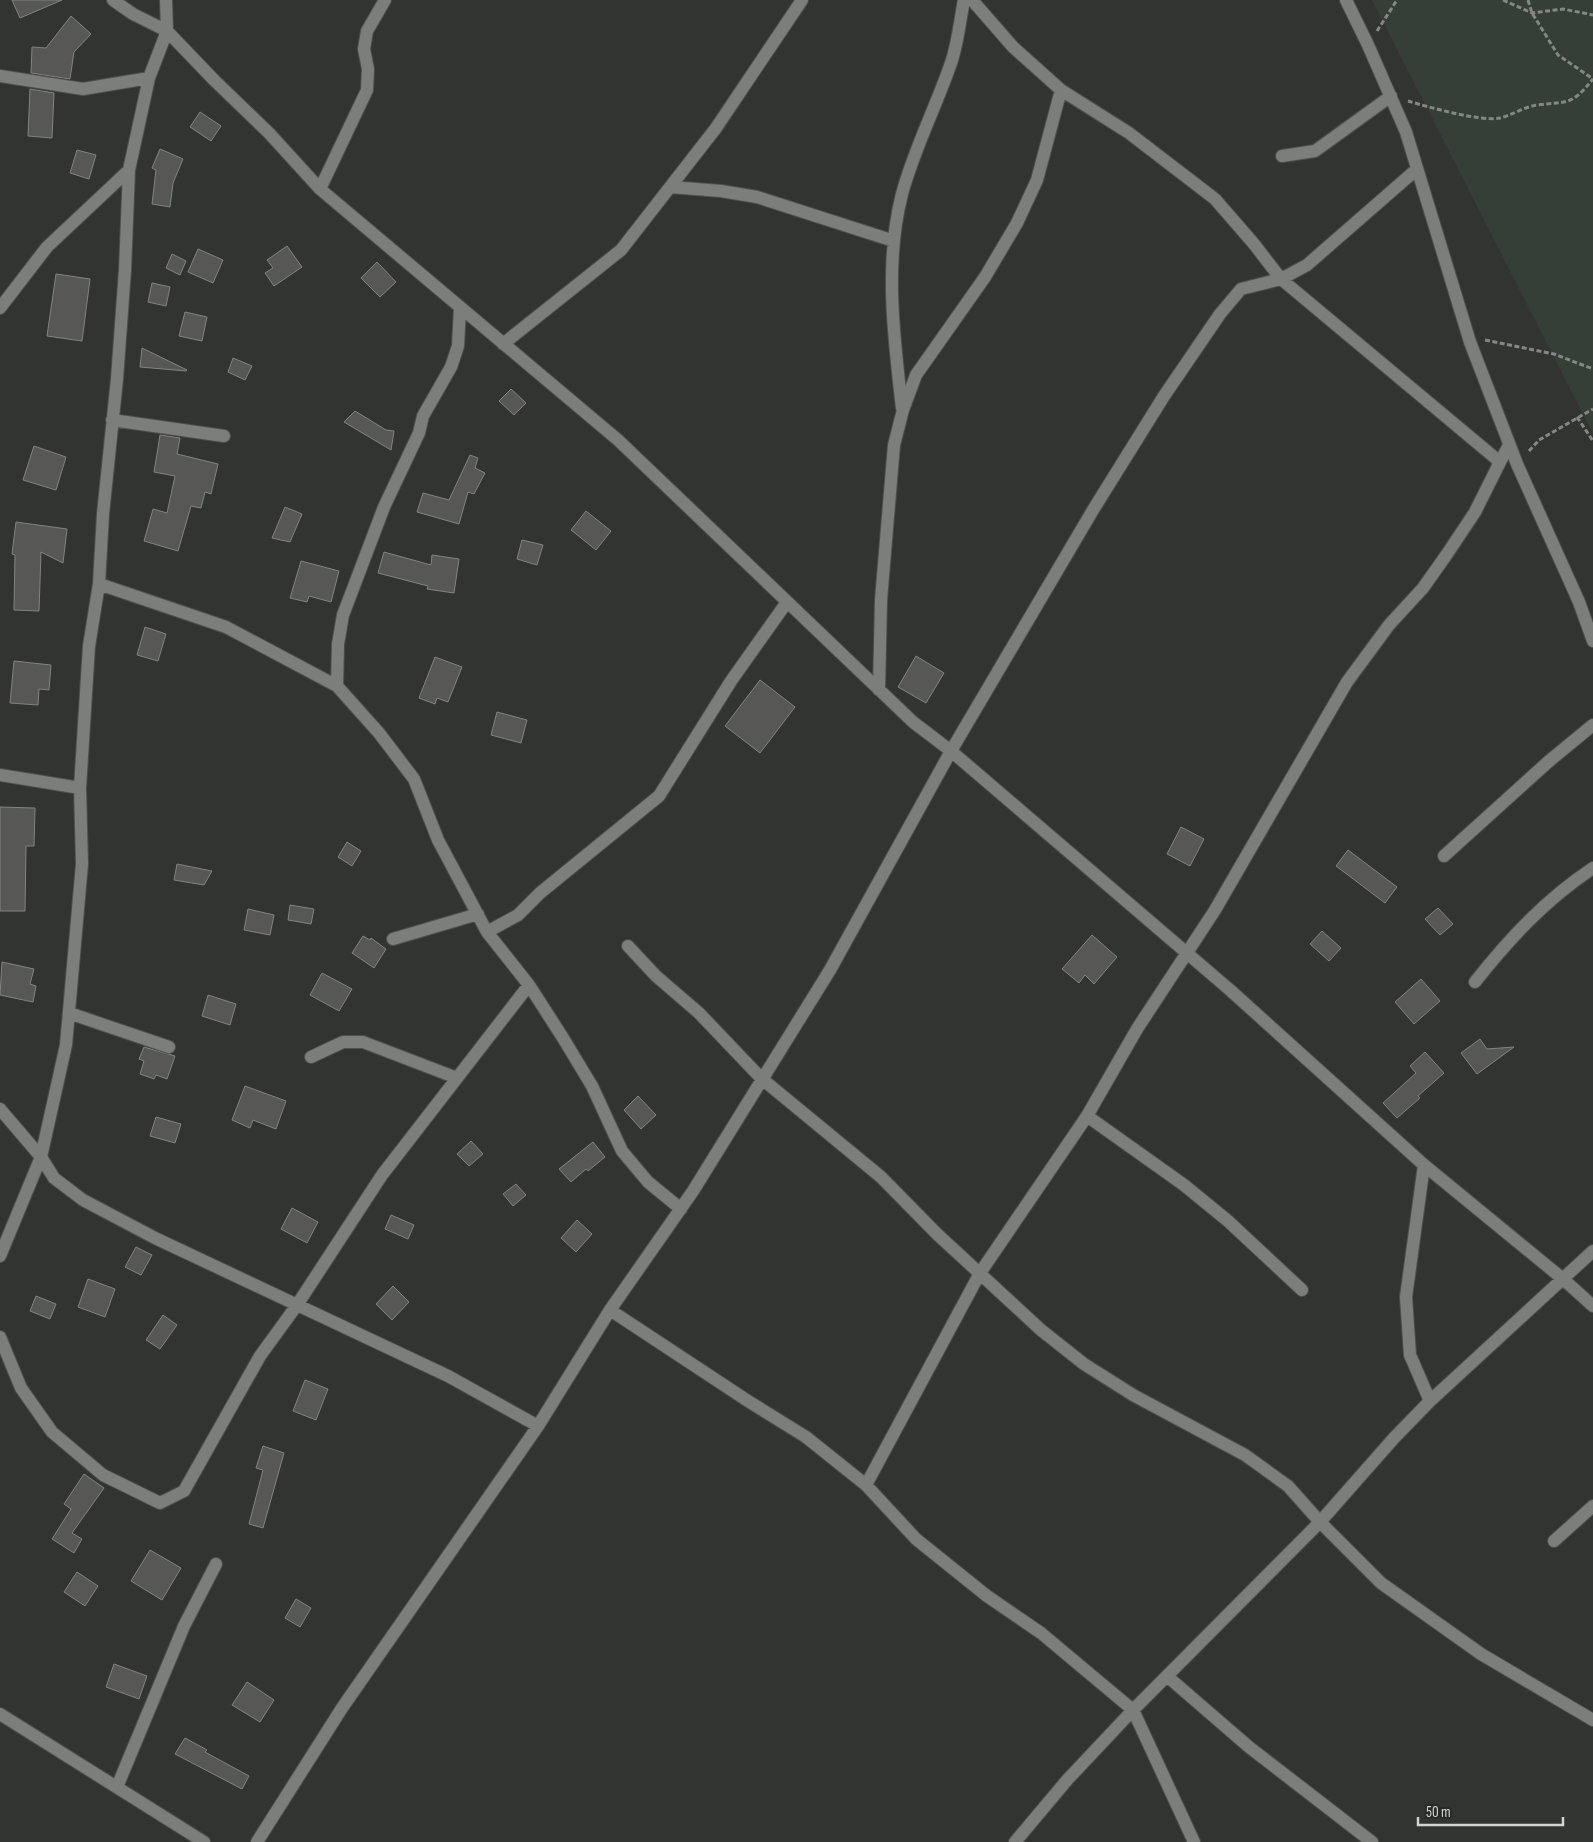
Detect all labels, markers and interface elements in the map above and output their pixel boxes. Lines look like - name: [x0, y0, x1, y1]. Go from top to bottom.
- scale bar: [1418, 1794, 1563, 1826]
- text: 50 m: [1426, 1803, 1451, 1822]

